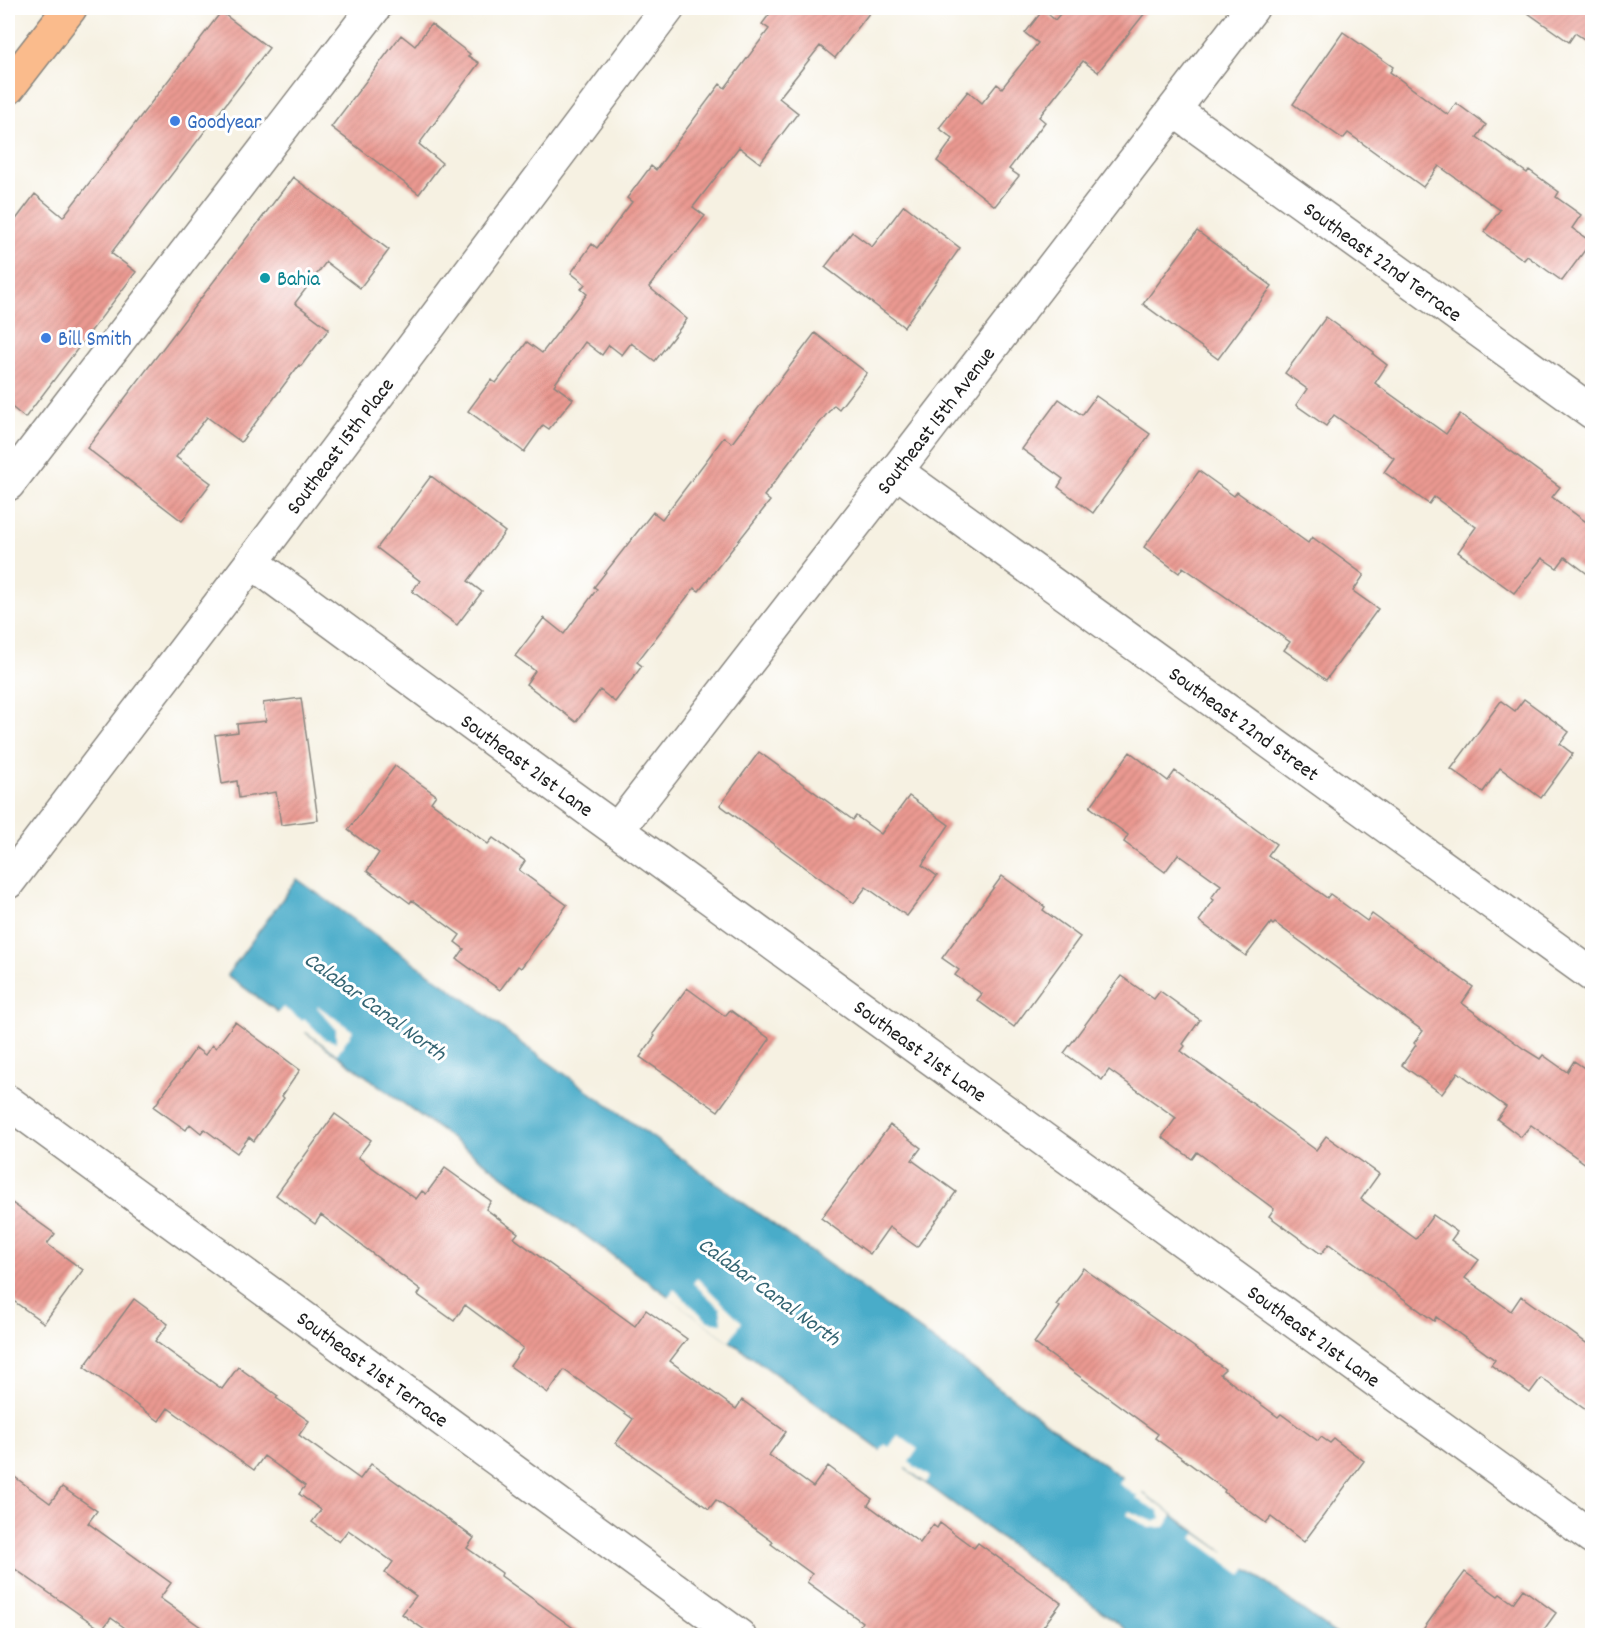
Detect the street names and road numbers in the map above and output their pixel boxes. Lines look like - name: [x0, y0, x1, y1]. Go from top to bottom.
- street label: Southeast 22nd Terrace: [1296, 196, 1467, 331]
- street label: Southeast 15th Avenue: [871, 341, 1004, 502]
- street label: Southeast 15th Place: [281, 373, 403, 522]
- street label: Southeast 22nd Street: [1161, 661, 1324, 791]
- street label: Southeast 21st Lane: [453, 708, 598, 826]
- street label: Southeast 21st Lane: [846, 994, 992, 1111]
- street label: Southeast 21st Lane: [1240, 1279, 1385, 1397]
- street label: Southeast 21st Terrace: [289, 1305, 453, 1437]

